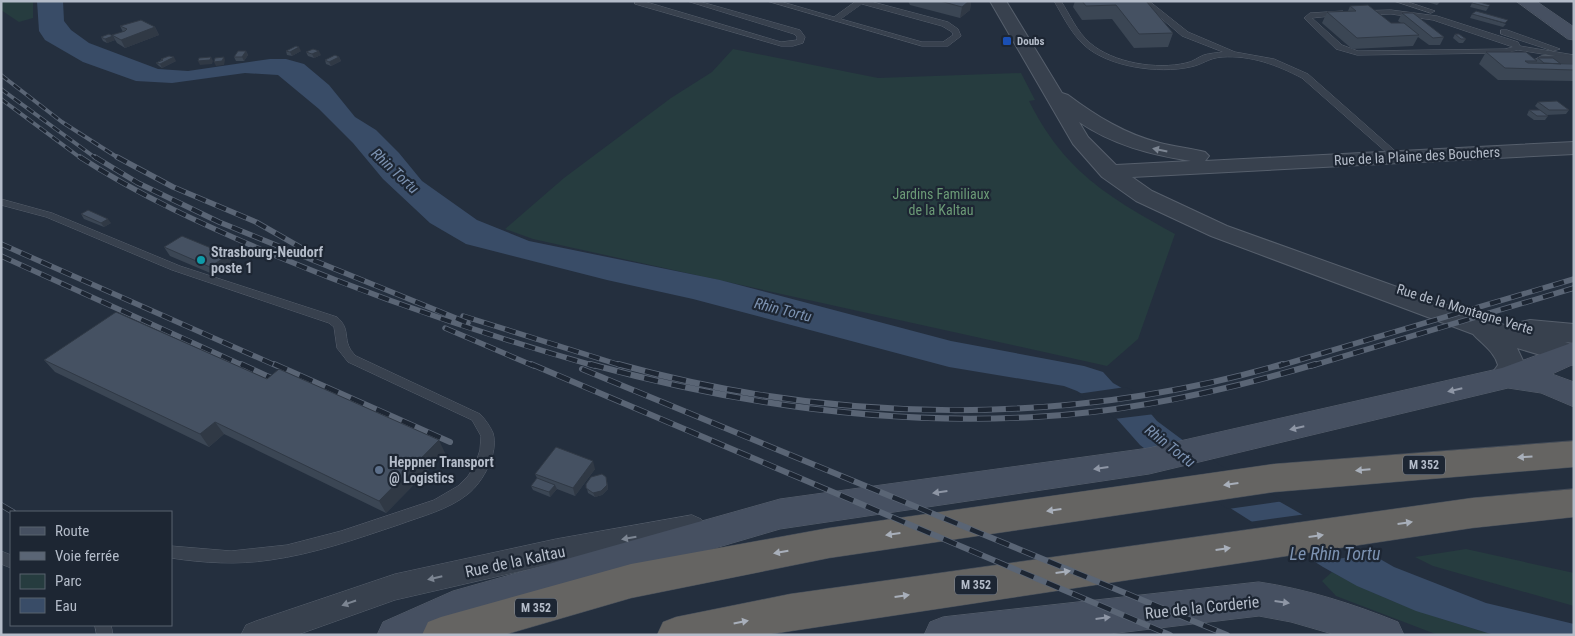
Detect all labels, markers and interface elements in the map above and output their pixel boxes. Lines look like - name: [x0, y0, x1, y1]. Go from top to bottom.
- marker: Doubs: [1001, 35, 1013, 47]
- place label: Doubs: [1017, 35, 1045, 48]
- water label: Rhin Tortu: [367, 144, 423, 198]
- street label: Rue de la Plaine des Bouchers: [1334, 144, 1500, 168]
- one-way arrow: [1153, 146, 1168, 154]
- park label: Jardins Familiaux de la Kaltau: [892, 186, 990, 218]
- place label: Strasbourg-Neudorf poste 1: [211, 244, 323, 276]
- marker: Strasbourg-Neudorf poste 1: [195, 254, 207, 266]
- street label: Rue de la Montagne Verte: [1395, 281, 1536, 338]
- water label: Rhin Tortu: [752, 294, 814, 326]
- one-way arrow: [1448, 387, 1463, 395]
- water label: Rhin Tortu: [1141, 421, 1199, 471]
- one-way arrow: [1289, 424, 1304, 432]
- place label: Heppner Transport @ Logistics: [389, 454, 494, 486]
- one-way arrow: [1517, 454, 1533, 462]
- road number: M 352: [1403, 456, 1445, 474]
- marker: Heppner Transport @ Logistics: [373, 464, 385, 476]
- one-way arrow: [1092, 464, 1108, 472]
- one-way arrow: [1355, 467, 1371, 475]
- one-way arrow: [1223, 481, 1239, 489]
- one-way arrow: [931, 488, 947, 496]
- one-way arrow: [1045, 507, 1061, 515]
- legend: [10, 511, 172, 626]
- one-way arrow: [1397, 519, 1413, 527]
- text: Route: [55, 522, 89, 540]
- one-way arrow: [884, 530, 900, 538]
- one-way arrow: [1309, 532, 1325, 540]
- one-way arrow: [620, 534, 636, 542]
- street label: Rue de la Kaltau: [463, 542, 567, 581]
- water label: Le Rhin Tortu: [1290, 543, 1381, 564]
- one-way arrow: [1216, 545, 1232, 553]
- text: Voie ferrée: [55, 547, 119, 565]
- one-way arrow: [773, 548, 789, 556]
- one-way arrow: [1055, 568, 1071, 576]
- text: Parc: [55, 572, 82, 590]
- one-way arrow: [428, 574, 443, 582]
- road number: M 352: [955, 576, 997, 594]
- one-way arrow: [894, 591, 910, 599]
- street label: Rue de la Corderie: [1144, 592, 1260, 623]
- text: Eau: [55, 597, 77, 615]
- road number: M 352: [515, 598, 557, 618]
- one-way arrow: [1274, 598, 1290, 606]
- one-way arrow: [342, 600, 357, 607]
- one-way arrow: [1096, 614, 1112, 622]
- one-way arrow: [734, 617, 750, 625]

